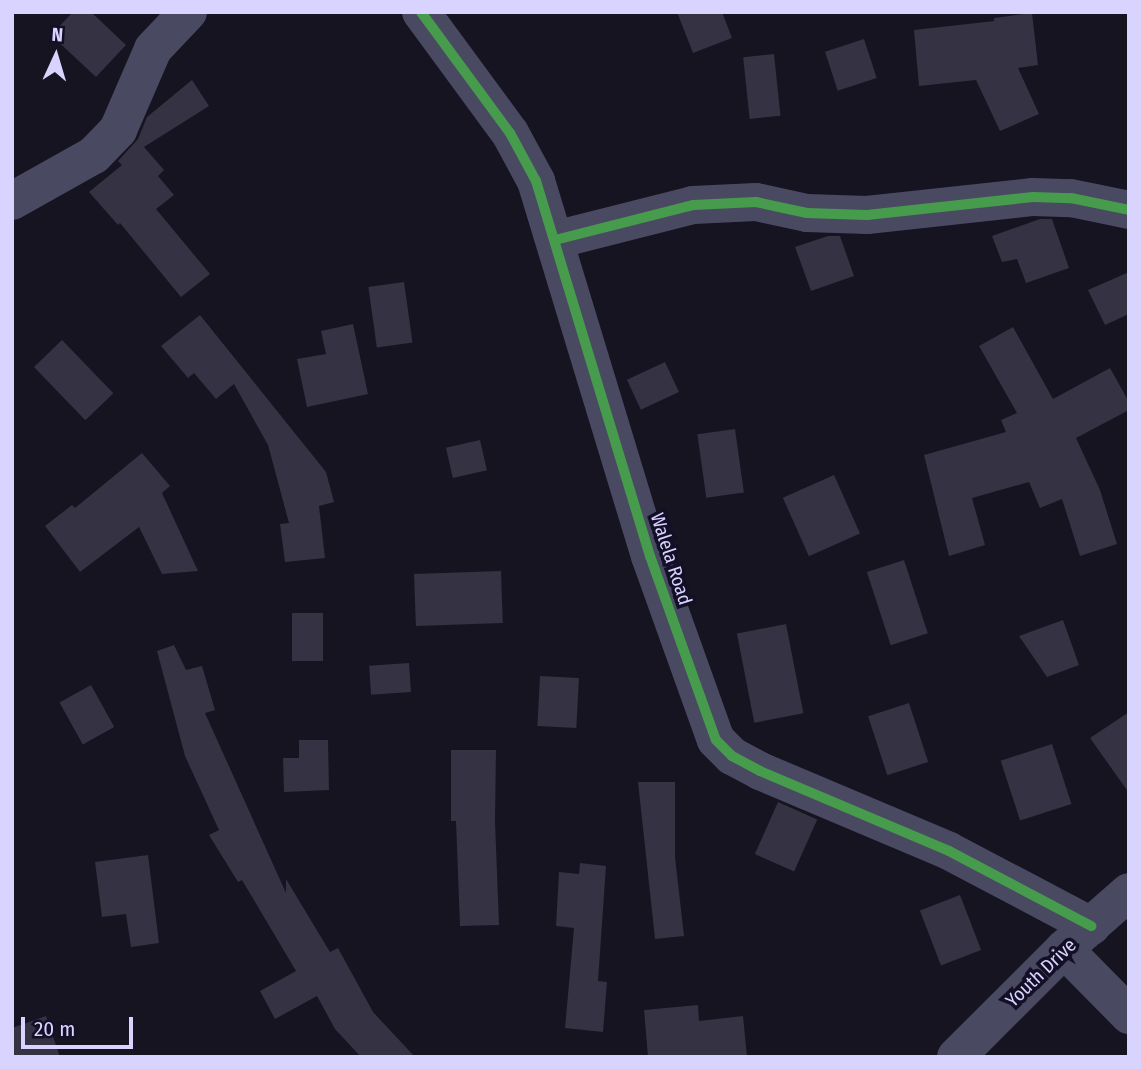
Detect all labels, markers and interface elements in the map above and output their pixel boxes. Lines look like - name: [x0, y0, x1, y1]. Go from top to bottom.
- north arrow: [21, 21, 91, 91]
- text: N: [51, 23, 64, 46]
- street label: Walela Road: [645, 510, 697, 608]
- street label: Youth Drive: [1001, 934, 1081, 1012]
- scale bar: [24, 1002, 136, 1046]
- text: 20 m: [34, 1016, 75, 1042]

